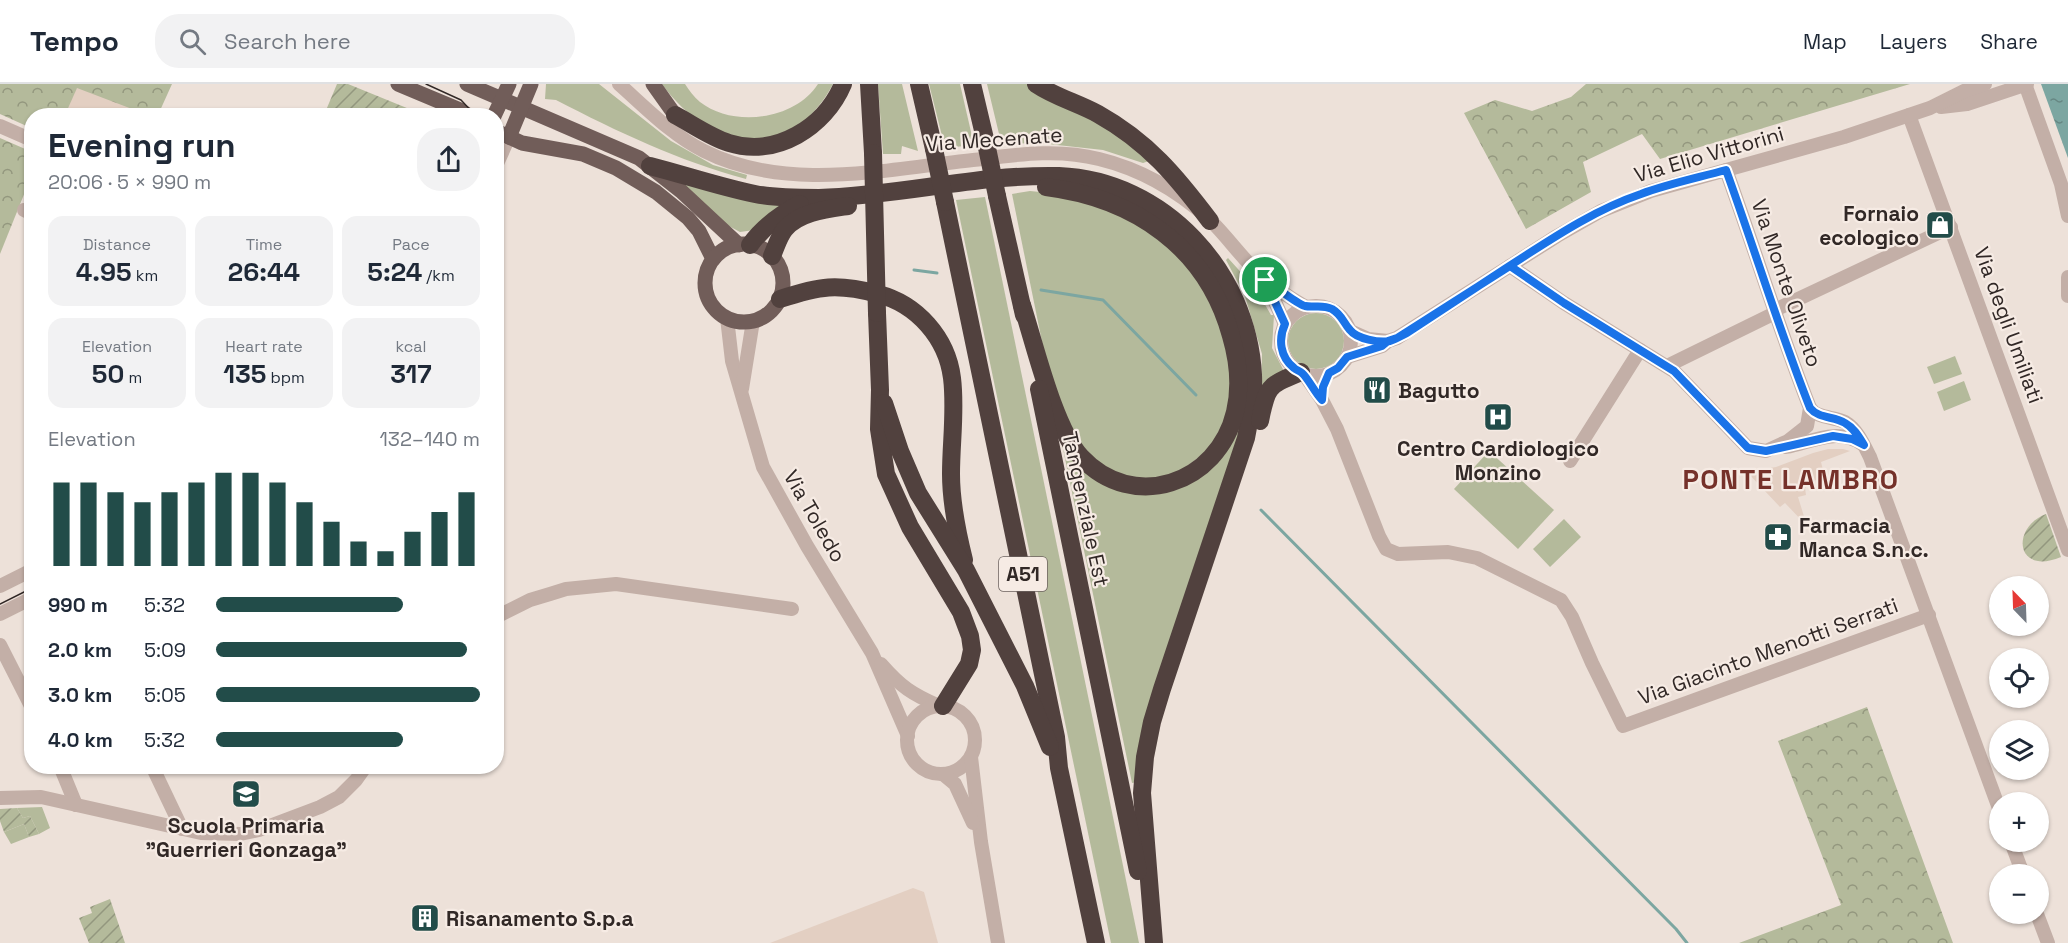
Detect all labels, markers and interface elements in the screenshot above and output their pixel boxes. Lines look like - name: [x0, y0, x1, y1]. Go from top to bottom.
- search box: [155, 14, 575, 68]
- text: Tempo: [30, 23, 119, 59]
- icon: search: [176, 25, 209, 58]
- text: Search here: [224, 27, 351, 55]
- text: Map: [1803, 28, 1847, 55]
- text: Layers: [1880, 28, 1947, 55]
- text: Share: [1980, 28, 2038, 55]
- street label: Via Elio Vittorini: [1631, 120, 1787, 188]
- street label: Via Mecenate: [925, 121, 1063, 157]
- text: Evening run: [48, 125, 236, 167]
- button: share: [417, 128, 480, 191]
- text: 20:06 · 5 × 990 m: [48, 169, 211, 195]
- street label: Via Monte Oliveto: [1746, 195, 1828, 371]
- place label: Fornaio ecologico: [1819, 200, 1919, 251]
- shop icon: Fornaio ecologico: [1924, 209, 1956, 241]
- text: Distance: [83, 234, 151, 255]
- text: Time: [246, 234, 282, 255]
- text: Pace: [392, 234, 430, 255]
- street label: Via degli Umiliati: [1968, 243, 2050, 407]
- pin: [1239, 254, 1290, 305]
- text: 4.95: [76, 255, 132, 289]
- text: 26:44: [228, 255, 300, 289]
- text: 5:24: [367, 255, 422, 289]
- icon: arrive: [1248, 263, 1281, 296]
- text: km: [132, 265, 158, 286]
- text: /km: [422, 265, 455, 286]
- text: Elevation: [82, 336, 152, 357]
- text: Heart rate: [225, 336, 303, 357]
- text: kcal: [396, 336, 426, 357]
- text: 50: [92, 357, 124, 391]
- text: 135: [223, 357, 266, 391]
- text: 317: [390, 357, 432, 391]
- text: m: [124, 367, 142, 388]
- text: bpm: [266, 367, 305, 388]
- restaurant icon: Bagutto: [1361, 374, 1393, 406]
- place label: Bagutto: [1398, 377, 1479, 404]
- hospital icon: Centro Cardiologico Monzino: [1482, 401, 1514, 433]
- text: Elevation: [48, 426, 136, 452]
- text: 132–140 m: [379, 426, 480, 452]
- street label: Tangenziale Est: [1056, 429, 1116, 589]
- place label: Centro Cardiologico Monzino: [1397, 435, 1599, 486]
- district label: PONTE LAMBRO: [1682, 462, 1900, 497]
- street label: Via Toledo: [778, 465, 852, 567]
- place label: Farmacia Manca S.n.c.: [1799, 512, 1929, 563]
- pharmacy icon: Farmacia Manca S.n.c.: [1762, 521, 1794, 553]
- road number: A51: [999, 557, 1047, 591]
- north arrow: [1989, 576, 2049, 636]
- map controls: [1989, 576, 2049, 924]
- street label: Via Giacinto Menotti Serrati: [1634, 591, 1902, 711]
- text: 990 m: [48, 592, 108, 618]
- text: 5:32: [144, 592, 185, 618]
- text: 2.0 km: [48, 637, 112, 663]
- text: 5:09: [144, 637, 186, 663]
- button: locate: [1989, 648, 2049, 708]
- text: 3.0 km: [48, 682, 112, 708]
- text: 5:05: [144, 682, 186, 708]
- button: layers: [1989, 720, 2049, 780]
- text: 4.0 km: [48, 727, 113, 753]
- text: 5:32: [144, 727, 185, 753]
- school or university icon: Scuola Primaria "Guerrieri Gonzaga": [230, 778, 262, 810]
- button: +: [1989, 792, 2049, 852]
- place label: Scuola Primaria "Guerrieri Gonzaga": [145, 812, 347, 863]
- button: −: [1989, 864, 2049, 924]
- building icon: Risanamento S.p.a: [409, 902, 441, 934]
- place label: Risanamento S.p.a: [446, 905, 634, 932]

